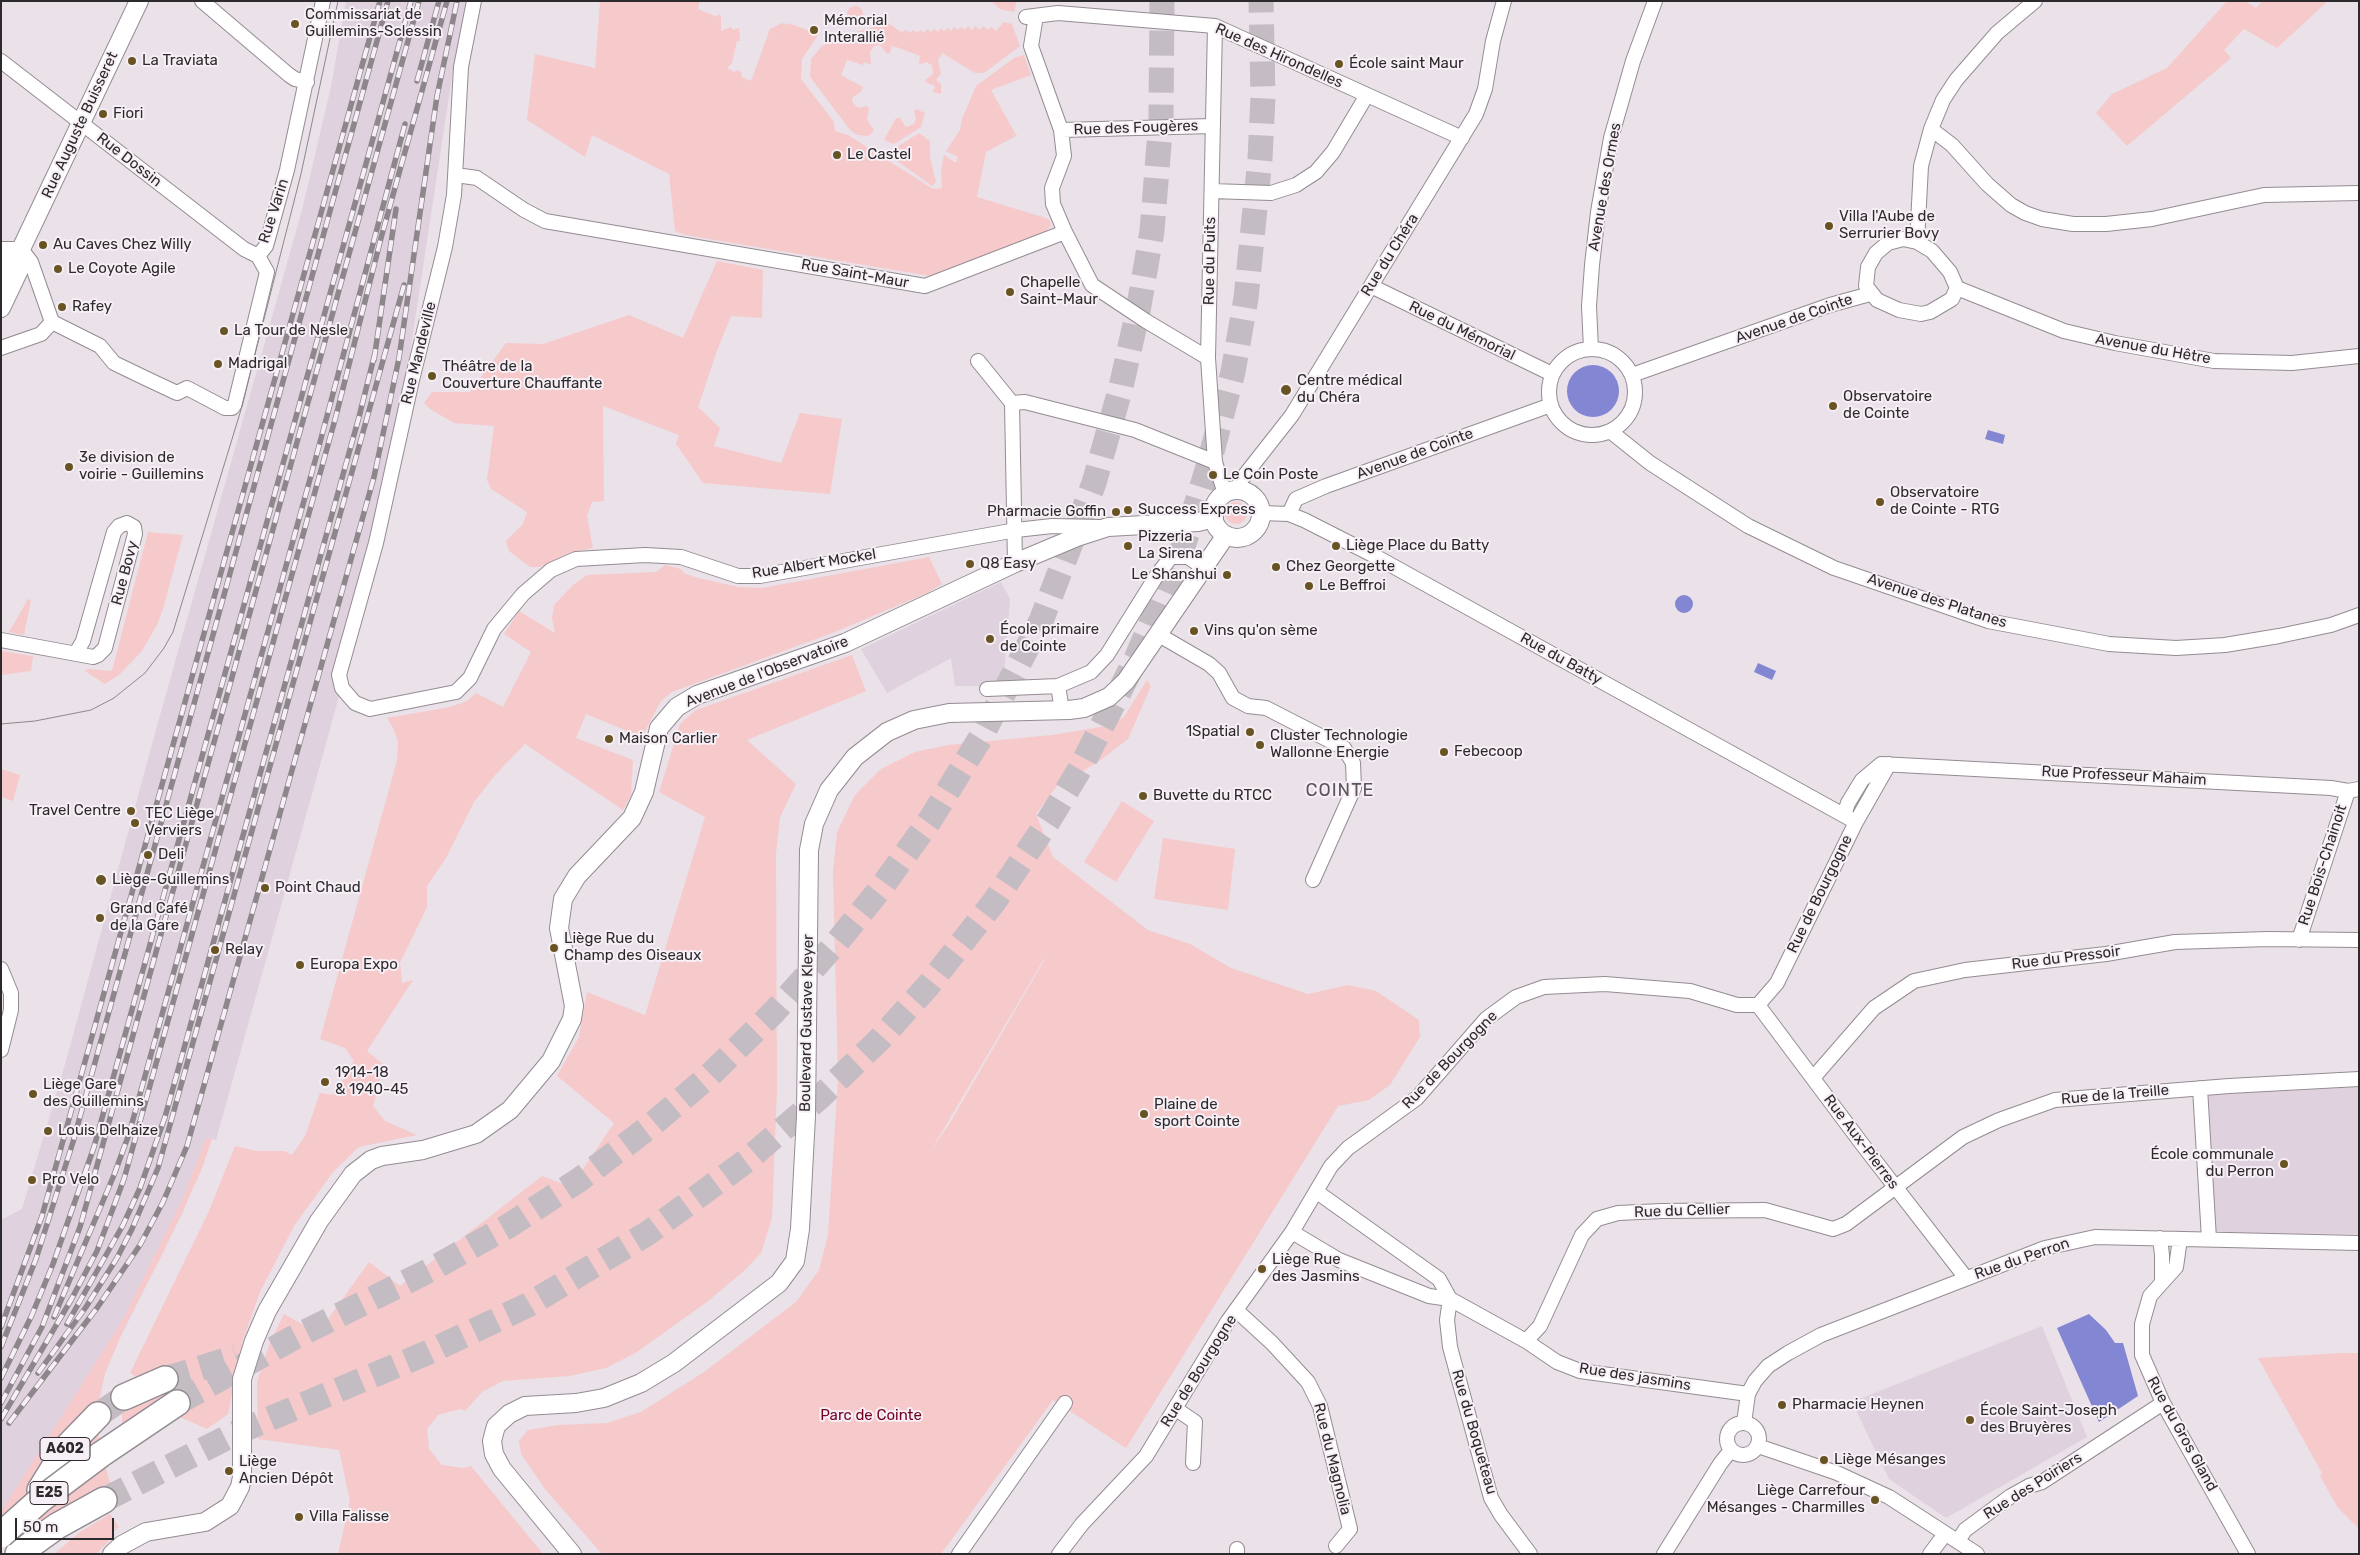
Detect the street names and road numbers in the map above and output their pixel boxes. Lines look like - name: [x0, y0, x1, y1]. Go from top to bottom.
- street label: Rue des Hirondelles: [1212, 20, 1346, 92]
- street label: Rue Auguste Buisseret: [38, 49, 122, 201]
- street label: Rue des Fougères: [1073, 117, 1199, 139]
- street label: Avenue des Ormes: [1585, 121, 1625, 253]
- street label: Rue Dossin: [93, 129, 165, 191]
- street label: Rue Varin: [255, 177, 293, 245]
- street label: Rue du Chéra: [1357, 210, 1423, 300]
- street label: Rue du Puits: [1200, 217, 1220, 305]
- street label: Rue Saint-Maur: [800, 256, 910, 292]
- street label: Avenue de Cointe: [1733, 291, 1855, 347]
- street label: Rue du Mémorial: [1406, 297, 1518, 365]
- street label: Rue Mandeville: [398, 300, 440, 406]
- street label: Avenue du Hêtre: [2094, 330, 2212, 368]
- street label: Avenue de Cointe: [1354, 425, 1476, 483]
- street label: Rue Bovy: [108, 539, 142, 607]
- street label: Rue Albert Mockel: [751, 545, 877, 583]
- street label: Avenue des Platanes: [1865, 570, 2009, 632]
- street label: Rue du Batty: [1517, 629, 1605, 689]
- street label: Avenue de l'Observatoire: [683, 633, 851, 711]
- street label: Rue Professeur Mahaim: [2041, 763, 2207, 789]
- street label: Rue Bois-Chainoit: [2295, 802, 2351, 928]
- street label: Rue de Bourgogne: [1784, 832, 1856, 956]
- street label: Boulevard Gustave Kleyer: [796, 934, 818, 1112]
- street label: Rue du Pressoir: [2011, 942, 2121, 974]
- street label: Rue de Bourgogne: [1399, 1007, 1501, 1113]
- street label: Rue de la Treille: [2060, 1081, 2170, 1109]
- street label: Rue Aux-Pierres: [1820, 1091, 1902, 1193]
- street label: Rue du Cellier: [1634, 1200, 1730, 1222]
- street label: Rue du Perron: [1972, 1234, 2072, 1284]
- street label: Rue de Bourgogne: [1157, 1311, 1241, 1431]
- street label: Rue des jasmins: [1578, 1359, 1692, 1395]
- street label: Rue du Boqueteau: [1448, 1367, 1500, 1497]
- street label: Rue du Gros Gland: [2143, 1373, 2221, 1495]
- street label: Rue du Magnolia: [1309, 1401, 1355, 1517]
- road number: A602: [40, 1438, 90, 1460]
- street label: Rue des Poiriers: [1981, 1449, 2085, 1523]
- road number: E25: [30, 1482, 68, 1505]

